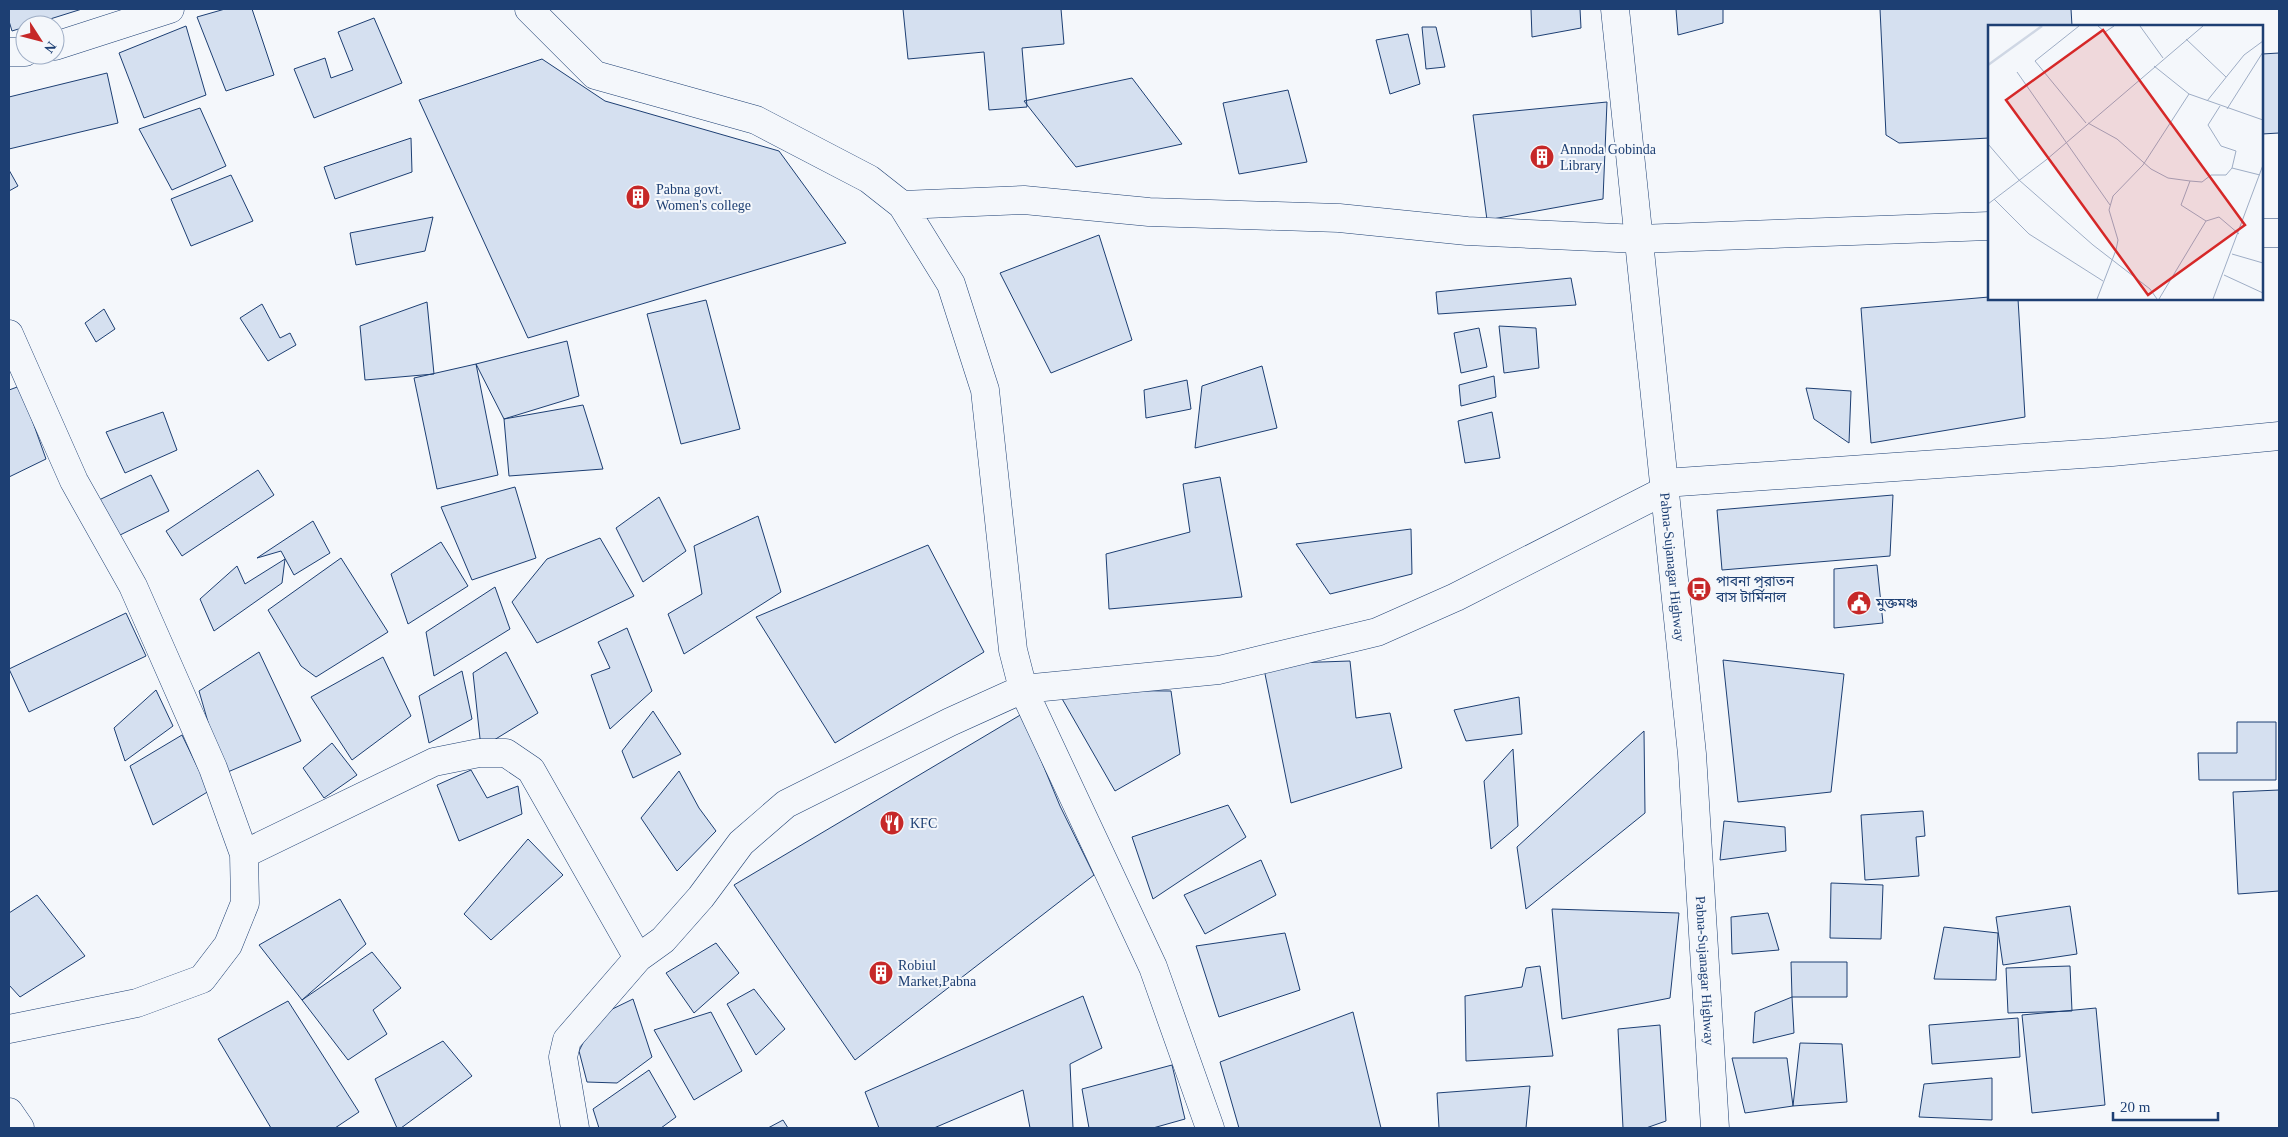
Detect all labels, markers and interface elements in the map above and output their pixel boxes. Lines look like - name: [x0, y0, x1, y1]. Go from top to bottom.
- north arrow: [15, 15, 65, 65]
- inset map: [1988, 25, 2263, 300]
- text: N: [41, 39, 59, 56]
- place label: Annoda Gobinda Library: [1560, 142, 1657, 173]
- building icon: Annoda Gobinda Library: [1529, 144, 1555, 170]
- place label: Pabna govt. Women's college: [656, 182, 751, 213]
- building icon: Pabna govt. Women's college: [625, 184, 651, 210]
- street label: Pabna-Sujanagar Highway: [1657, 492, 1687, 642]
- place label: পাবনা পুরাতন বাস টার্মিনাল: [1715, 574, 1795, 605]
- bus stop icon: পাবনা পুরাতন বাস টার্মিনাল: [1686, 576, 1712, 602]
- public building icon: মুক্তমঞ্চ: [1846, 590, 1872, 616]
- place label: মুক্তমঞ্চ: [1875, 596, 1918, 612]
- restaurant icon: KFC: [879, 810, 905, 836]
- place label: KFC: [910, 816, 937, 831]
- street label: Pabna-Sujanagar Highway: [1693, 895, 1717, 1046]
- place label: Robiul Market,Pabna: [898, 958, 977, 989]
- building icon: Robiul Market,Pabna: [868, 960, 894, 986]
- scale bar: [2113, 1090, 2218, 1122]
- text: 20 m: [2120, 1099, 2151, 1115]

